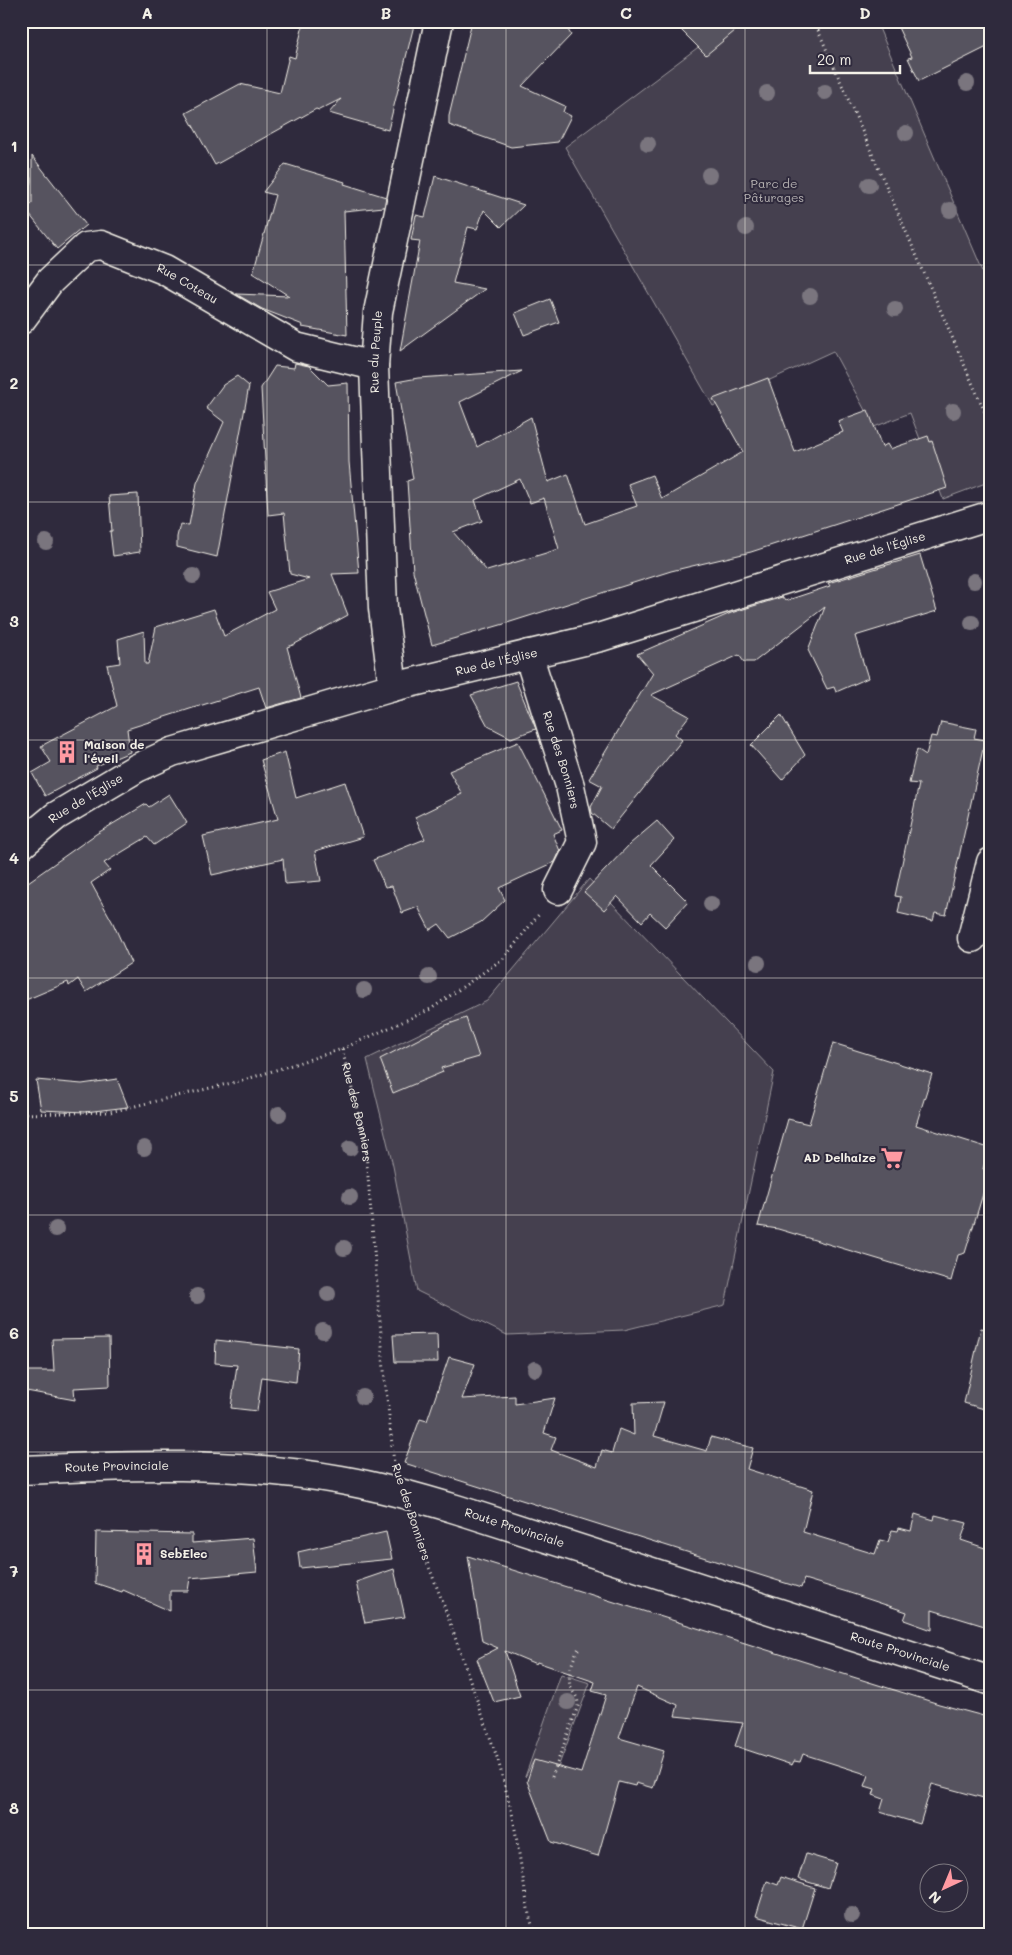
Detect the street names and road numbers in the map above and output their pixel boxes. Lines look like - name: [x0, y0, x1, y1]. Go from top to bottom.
- street label: Rue Coteau: [155, 259, 221, 307]
- street label: Rue du Peuple: [365, 310, 385, 394]
- street label: Rue de l'Église: [842, 527, 927, 567]
- street label: Rue de l'Église: [454, 644, 539, 679]
- street label: Rue des Bonniers: [540, 709, 584, 810]
- street label: Rue de l'Église: [45, 769, 125, 826]
- street label: Rue des Bonniers: [339, 1061, 376, 1162]
- street label: Route Provinciale: [65, 1457, 169, 1475]
- street label: Rue des Bonniers: [389, 1461, 435, 1562]
- street label: Route Provinciale: [463, 1503, 567, 1550]
- street label: Route Provinciale: [849, 1627, 952, 1674]

